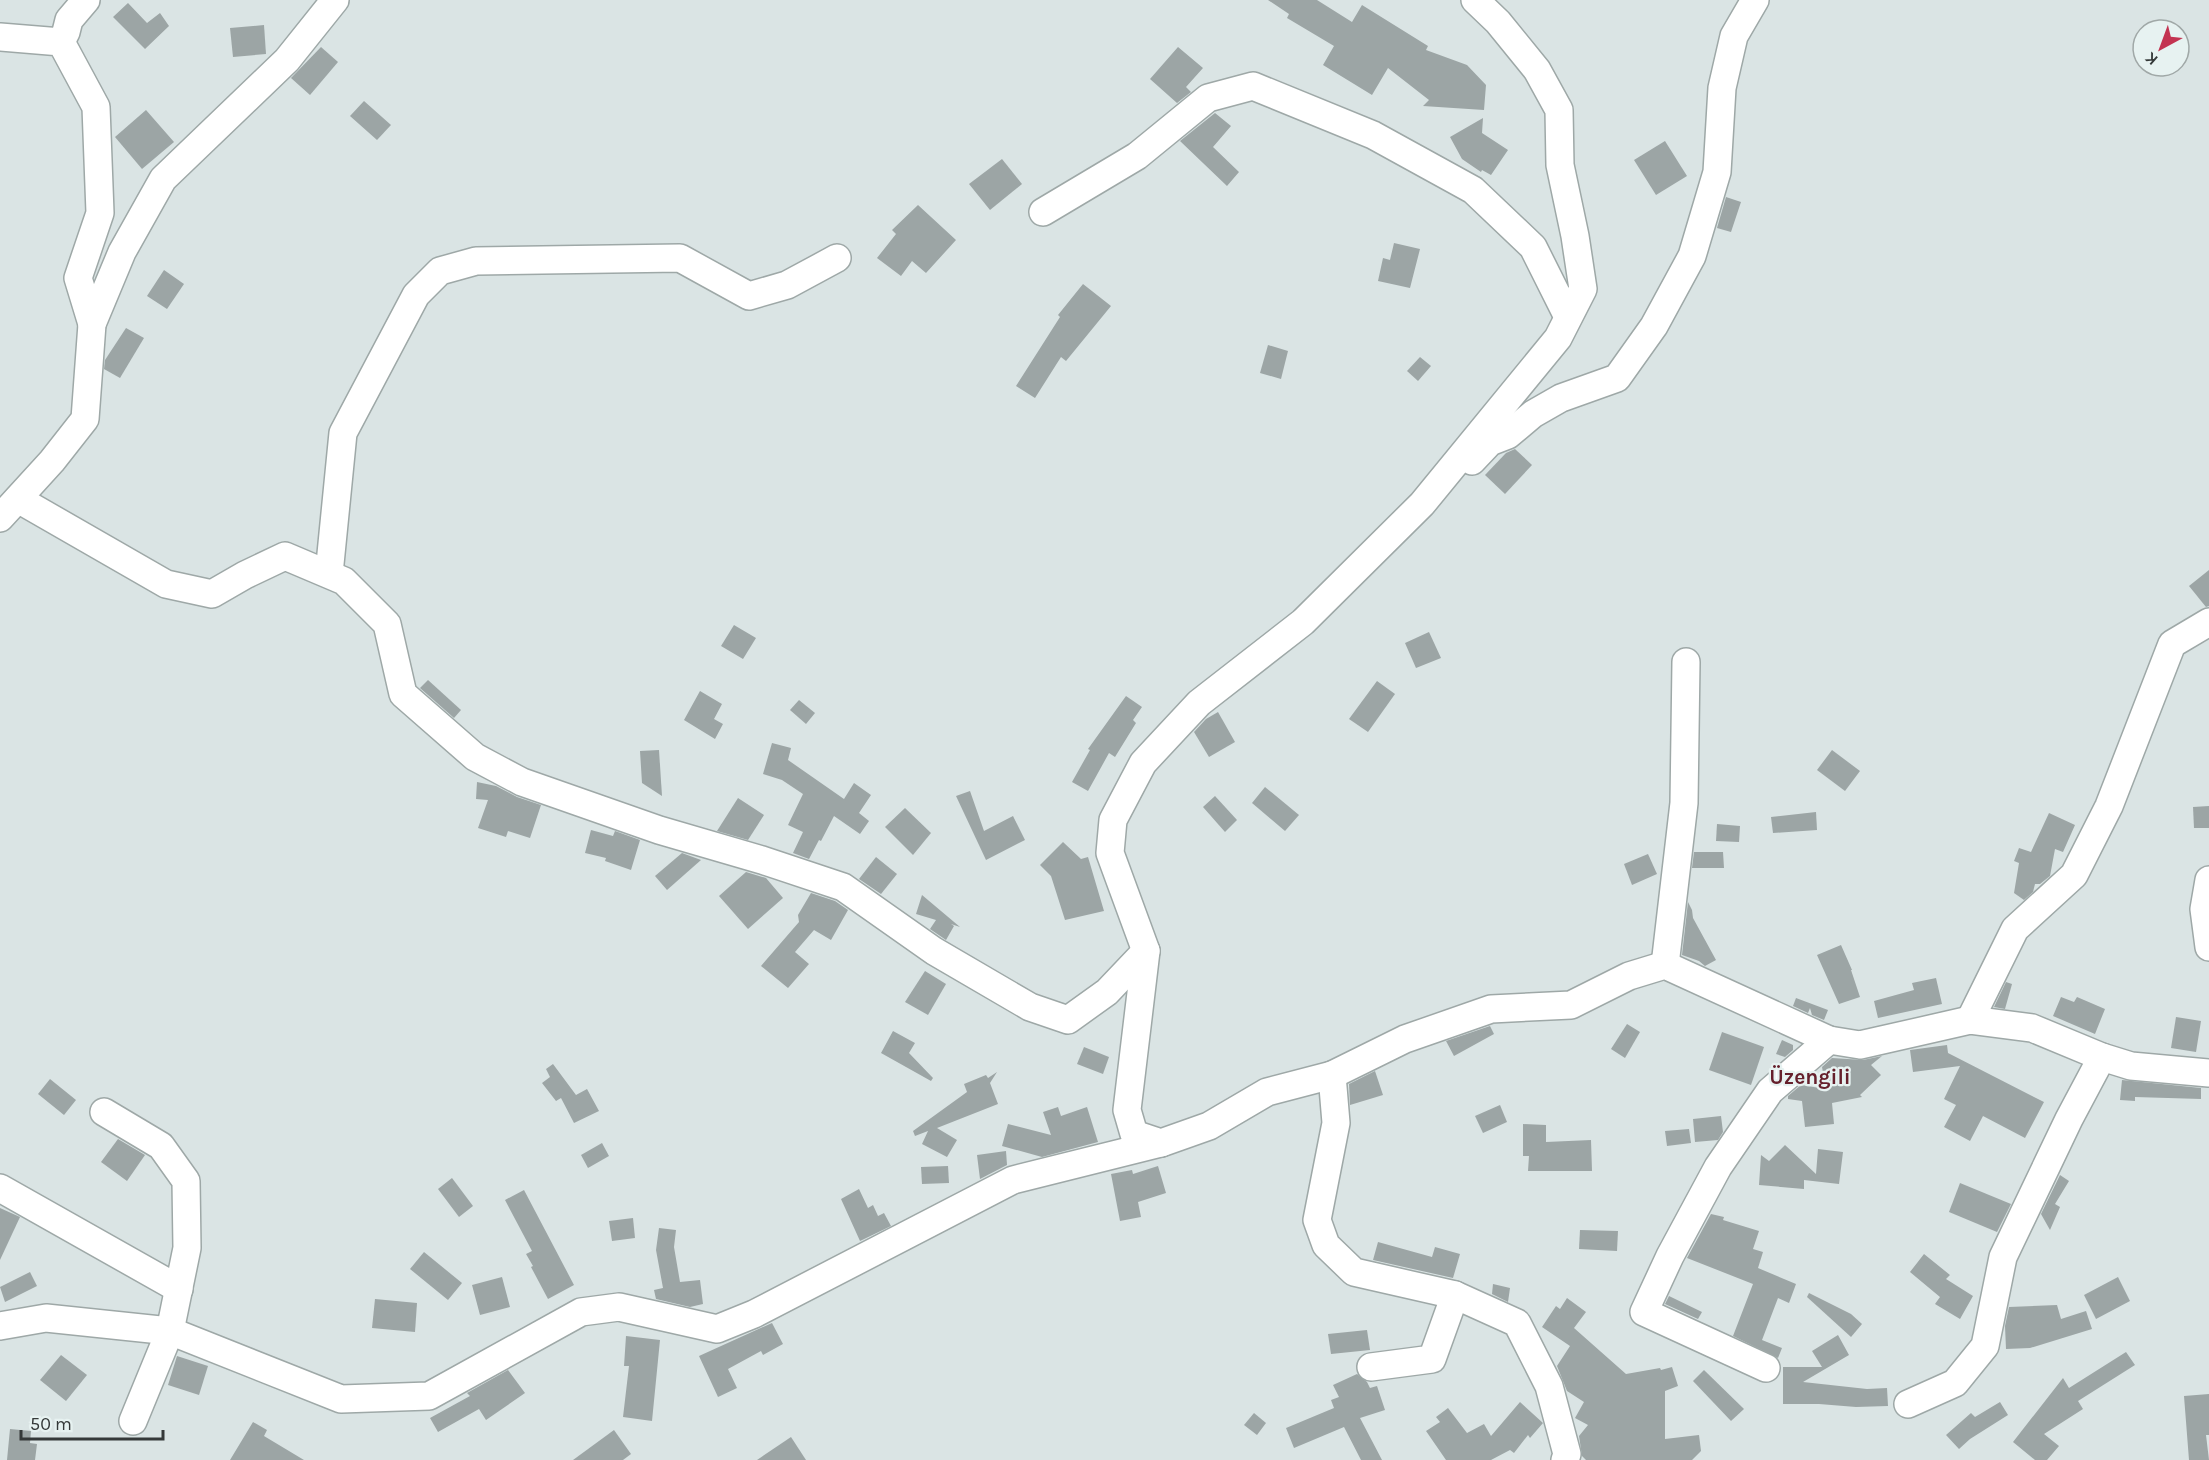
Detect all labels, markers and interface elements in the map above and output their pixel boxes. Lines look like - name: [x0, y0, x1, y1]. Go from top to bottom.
- north arrow: [2131, 18, 2191, 78]
- text: K: [2141, 48, 2162, 70]
- district label: Üzengili: [1769, 1065, 1851, 1089]
- scale bar: [21, 1403, 164, 1441]
- text: 50 m: [30, 1413, 72, 1435]

